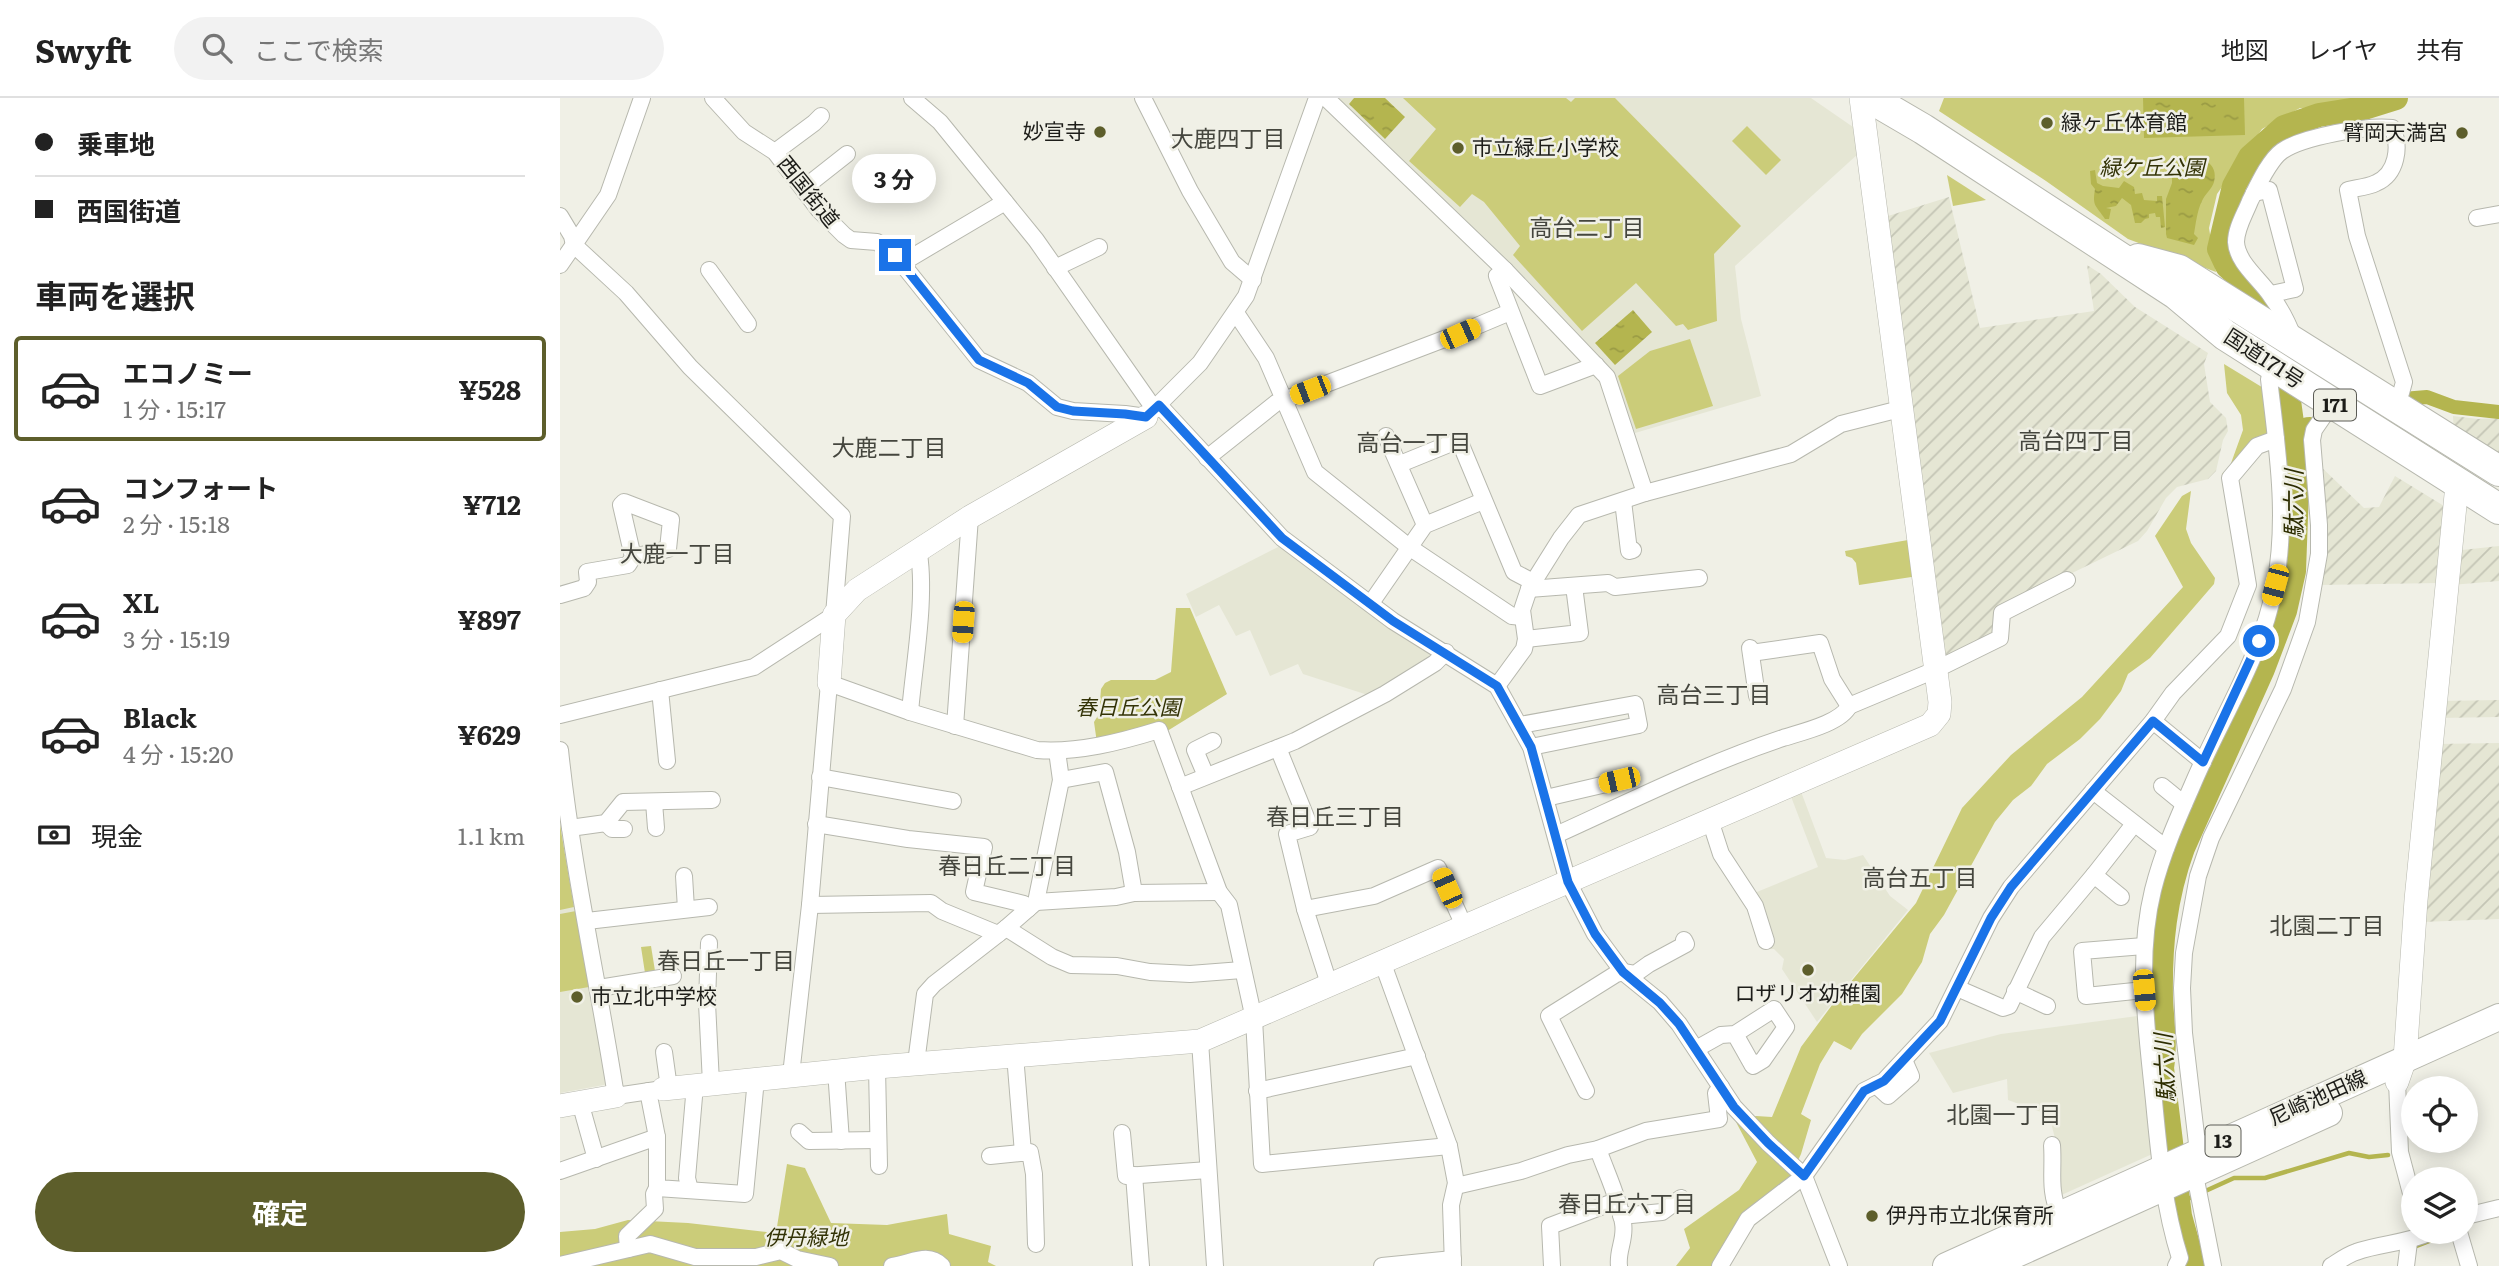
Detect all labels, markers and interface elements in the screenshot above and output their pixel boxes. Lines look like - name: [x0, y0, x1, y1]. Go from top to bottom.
- search box: [174, 17, 664, 80]
- text: Swyft: [35, 24, 132, 73]
- icon: search: [198, 29, 236, 67]
- text: ここで検索: [254, 29, 384, 68]
- text: 地図: [2221, 31, 2269, 66]
- text: レイヤ: [2307, 31, 2378, 66]
- text: 共有: [2416, 31, 2464, 66]
- place label: 緑ヶ丘体育館: [2061, 105, 2187, 136]
- place label: 妙宣寺: [1023, 114, 1086, 145]
- marker: 緑ヶ丘体育館: [2039, 115, 2055, 131]
- place label: 臂岡天満宮: [2343, 115, 2448, 146]
- district label: 大鹿四丁目: [1171, 120, 1286, 154]
- text: 乗車地: [77, 123, 155, 162]
- marker: 妙宣寺: [1092, 124, 1108, 140]
- marker: 臂岡天満宮: [2454, 125, 2470, 141]
- place label: 市立緑丘小学校: [1472, 130, 1619, 161]
- marker: 市立緑丘小学校: [1450, 140, 1466, 156]
- street label: 西国街道: [771, 148, 848, 233]
- park label: 緑ケ丘公園: [2100, 150, 2207, 181]
- callout: 3 分: [853, 153, 937, 202]
- text: 3 分: [874, 161, 914, 195]
- text: 西国街道: [77, 190, 181, 229]
- district label: 高台二丁目: [1530, 209, 1645, 243]
- route end: [879, 239, 911, 271]
- text: 車両を選択: [35, 270, 195, 318]
- car: [1437, 316, 1484, 352]
- street label: 国道171号: [2219, 319, 2312, 394]
- text: エコノミー: [123, 352, 253, 391]
- icon: car: [39, 357, 102, 420]
- text: ¥528: [458, 369, 521, 408]
- car: [1287, 373, 1334, 407]
- road number: 171: [2314, 390, 2356, 420]
- text: 1 分 · 15:17: [123, 391, 226, 425]
- district label: 高台四丁目: [2019, 422, 2134, 456]
- district label: 高台一丁目: [1357, 424, 1472, 458]
- district label: 大鹿二丁目: [832, 429, 947, 463]
- text: コンフォート: [123, 467, 278, 506]
- water label: 駄六川: [2275, 467, 2309, 539]
- icon: car: [39, 472, 102, 535]
- text: ¥712: [462, 484, 521, 523]
- text: 2 分 · 15:18: [123, 506, 230, 540]
- district label: 大鹿一丁目: [620, 535, 735, 569]
- car: [2260, 562, 2291, 608]
- text: XL: [123, 582, 160, 621]
- icon: car: [39, 587, 102, 650]
- text: ¥897: [458, 599, 521, 638]
- car: [952, 600, 975, 644]
- text: 3 分 · 15:19: [123, 621, 230, 655]
- route start: [2243, 625, 2275, 657]
- district label: 高台三丁目: [1657, 676, 1772, 710]
- park label: 春日丘公園: [1076, 690, 1183, 721]
- text: Black: [123, 697, 197, 736]
- icon: car: [39, 702, 102, 765]
- text: ¥629: [457, 714, 521, 753]
- text: 4 分 · 15:20: [123, 736, 234, 770]
- car: [1597, 765, 1642, 795]
- district label: 春日丘三丁目: [1266, 798, 1404, 832]
- text: 現金: [91, 815, 143, 854]
- icon: cash: [35, 816, 73, 854]
- text: 1.1 km: [458, 818, 525, 852]
- district label: 春日丘二丁目: [938, 847, 1076, 881]
- district label: 高台五丁目: [1863, 859, 1978, 893]
- car: [1429, 865, 1466, 911]
- district label: 北園二丁目: [2270, 907, 2385, 941]
- district label: 春日丘一丁目: [657, 942, 795, 976]
- marker: ロザリオ幼稚園: [1800, 962, 1816, 978]
- car: [2132, 968, 2157, 1012]
- place label: ロザリオ幼稚園: [1735, 976, 1882, 1007]
- place label: 市立北中学校: [591, 979, 717, 1010]
- marker: 市立北中学校: [569, 989, 585, 1005]
- water label: 駄六川: [2144, 1030, 2182, 1103]
- street label: 尼崎池田線: [2263, 1060, 2371, 1131]
- map controls: [2401, 1076, 2478, 1244]
- button: locate: [2401, 1076, 2478, 1153]
- district label: 北園一丁目: [1947, 1096, 2062, 1130]
- road number: 13: [2206, 1126, 2240, 1156]
- button: layers: [2401, 1167, 2478, 1244]
- button: 確定: [35, 1172, 525, 1252]
- district label: 春日丘六丁目: [1558, 1185, 1696, 1219]
- place label: 伊丹市立北保育所: [1886, 1198, 2054, 1229]
- marker: 伊丹市立北保育所: [1864, 1208, 1880, 1224]
- park label: 伊丹緑地: [764, 1220, 850, 1251]

